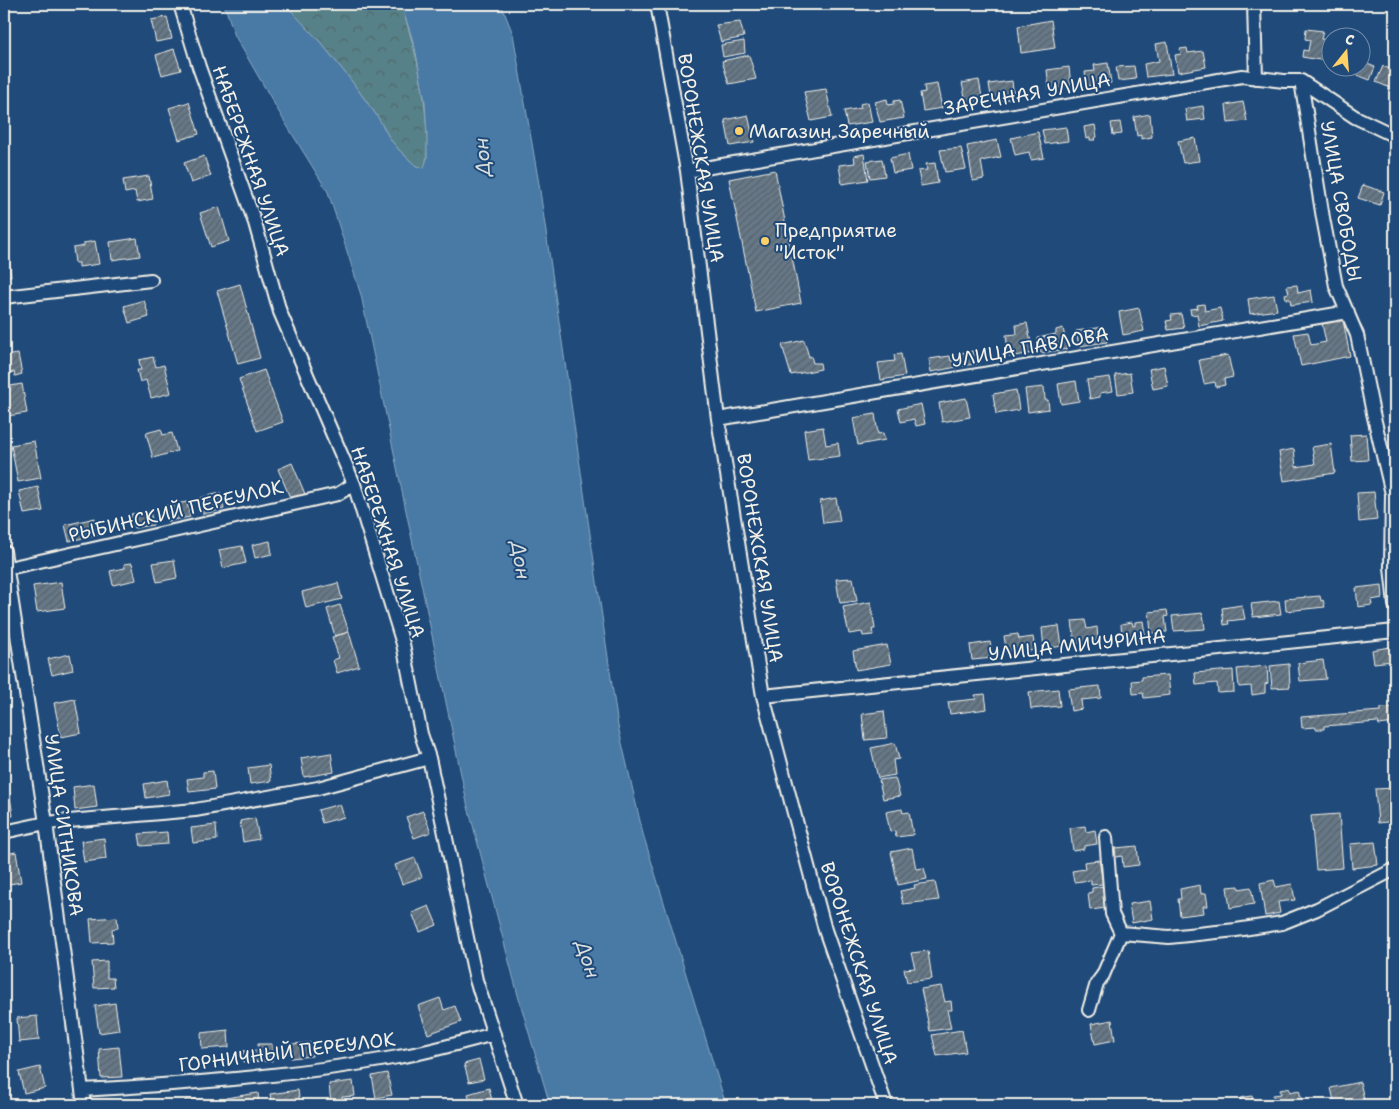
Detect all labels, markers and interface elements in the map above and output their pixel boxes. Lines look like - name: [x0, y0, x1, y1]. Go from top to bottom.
- north arrow: [1322, 28, 1372, 78]
- text: С: [1343, 30, 1357, 49]
- street label: ВОРОНЕЖСКАЯ УЛИЦА: [672, 52, 730, 265]
- street label: НАБЕРЕЖНАЯ УЛИЦА: [207, 62, 296, 260]
- street label: ЗАРЕЧНАЯ УЛИЦА: [942, 67, 1113, 121]
- place label: Магазин Заречный: [749, 119, 930, 144]
- street label: УЛИЦА СВОБОДЫ: [1315, 119, 1367, 283]
- marker: Магазин Заречный: [733, 125, 745, 137]
- water label: Дон: [468, 137, 496, 178]
- place label: Предприятие "Исток": [775, 218, 897, 265]
- marker: Предприятие "Исток": [759, 235, 771, 247]
- street label: УЛИЦА ПАВЛОВА: [949, 321, 1111, 373]
- street label: НАБЕРЕЖНАЯ УЛИЦА: [345, 443, 431, 641]
- street label: ВОРОНЕЖСКАЯ УЛИЦА: [731, 452, 789, 665]
- street label: РЫБИНСКИЙ ПЕРЕУЛОК: [66, 474, 286, 548]
- water label: Дон: [505, 538, 537, 581]
- street label: УЛИЦА МИЧУРИНА: [987, 623, 1167, 667]
- street label: УЛИЦА СИТНИКОВА: [39, 732, 89, 918]
- street label: ВОРОНЕЖСКАЯ УЛИЦА: [814, 859, 904, 1068]
- water label: Дон: [569, 936, 606, 981]
- street label: ГОРНИЧНЫЙ ПЕРЕУЛОК: [177, 1026, 397, 1078]

